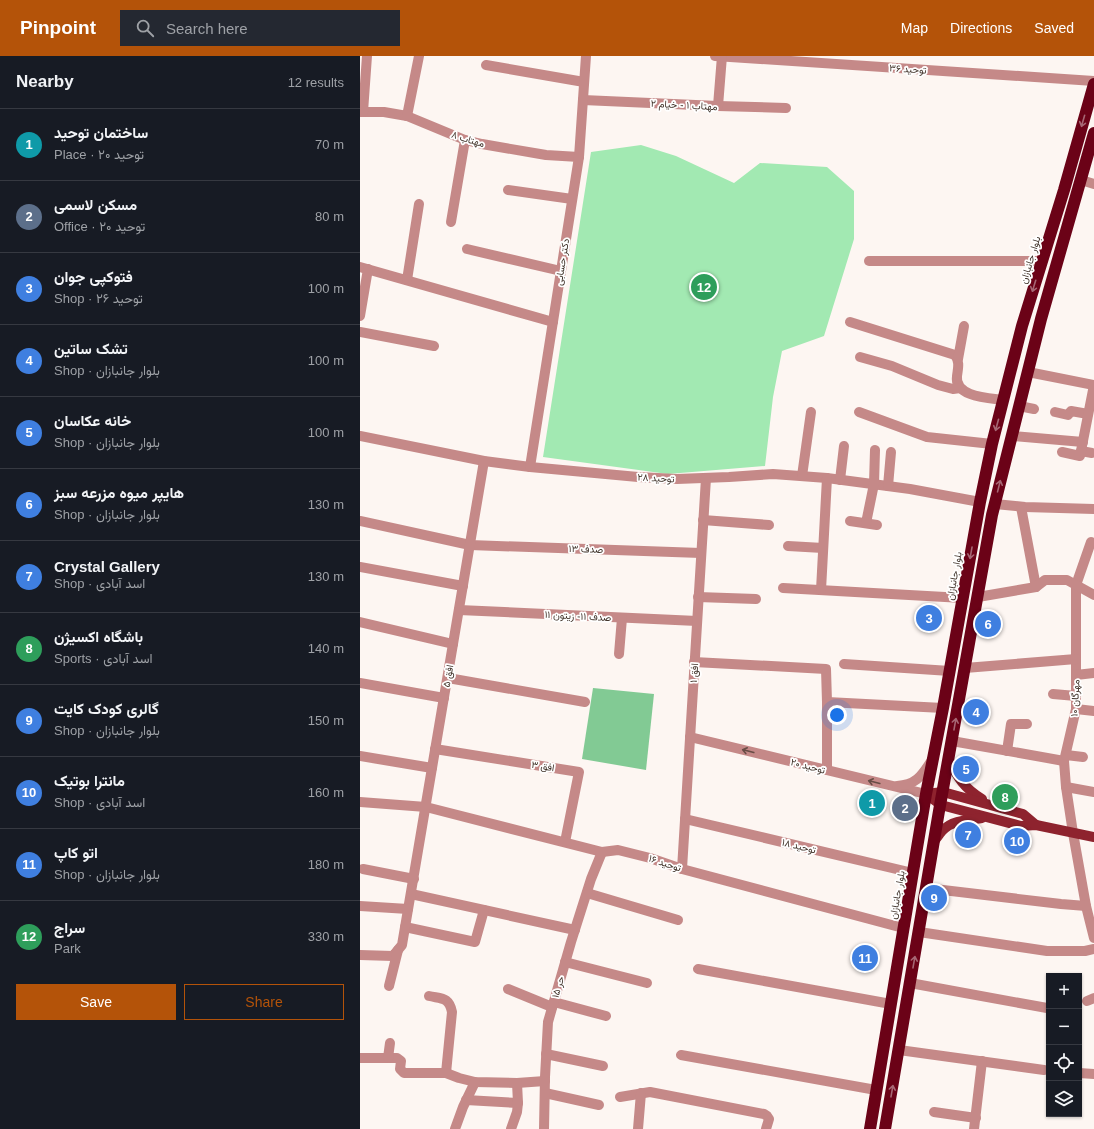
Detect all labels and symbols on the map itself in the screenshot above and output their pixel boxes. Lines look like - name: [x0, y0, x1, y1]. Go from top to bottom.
- street label: توحید ۳۶: [889, 62, 927, 77]
- street label: مهتاب ۱ - خیام ۲: [650, 98, 718, 113]
- one-way arrow: [1079, 115, 1086, 128]
- street label: مهتاب ۸: [450, 129, 486, 150]
- street label: بلوار جانبازان: [1018, 235, 1043, 285]
- street label: دکتر حسابی: [553, 237, 572, 286]
- pin: 12: [691, 272, 717, 302]
- one-way arrow: [1030, 280, 1037, 293]
- one-way arrow: [992, 418, 1000, 431]
- street label: توحید ۲۸: [637, 472, 675, 485]
- one-way arrow: [996, 480, 1004, 493]
- street label: صدف ۱۳: [569, 543, 603, 555]
- one-way arrow: [966, 546, 974, 559]
- street label: بلوار جانبازان: [944, 551, 965, 601]
- pin: 3: [916, 603, 942, 633]
- street label: صدف ۱۱- زیتون ۱۱: [544, 609, 612, 624]
- pin: 6: [975, 609, 1001, 639]
- street label: افق ۱: [688, 663, 701, 683]
- street label: افق ۵: [441, 664, 456, 688]
- street label: مهرگان ۱۰: [1069, 679, 1082, 717]
- pin: 4: [963, 697, 989, 727]
- your location: [827, 705, 847, 725]
- one-way arrow: [951, 718, 959, 731]
- one-way arrow: [742, 747, 755, 755]
- pin: 5: [953, 754, 979, 784]
- street label: توحید ۲۰: [789, 756, 827, 777]
- street label: افق ۳: [531, 759, 555, 774]
- one-way arrow: [868, 778, 881, 785]
- pin: 8: [992, 782, 1018, 812]
- pin: 1: [859, 788, 885, 818]
- pin: 2: [892, 793, 918, 823]
- pin: 7: [955, 820, 981, 850]
- pin: 10: [1004, 826, 1030, 856]
- street label: توحید ۱۸: [781, 836, 817, 857]
- street label: توحید ۱۶: [647, 853, 683, 874]
- street label: بلوار جانبازان: [887, 870, 908, 920]
- pin: 9: [921, 883, 947, 913]
- pin: 11: [852, 943, 878, 973]
- one-way arrow: [910, 956, 918, 969]
- street label: حر ۱۵: [550, 975, 567, 999]
- one-way arrow: [888, 1084, 896, 1097]

